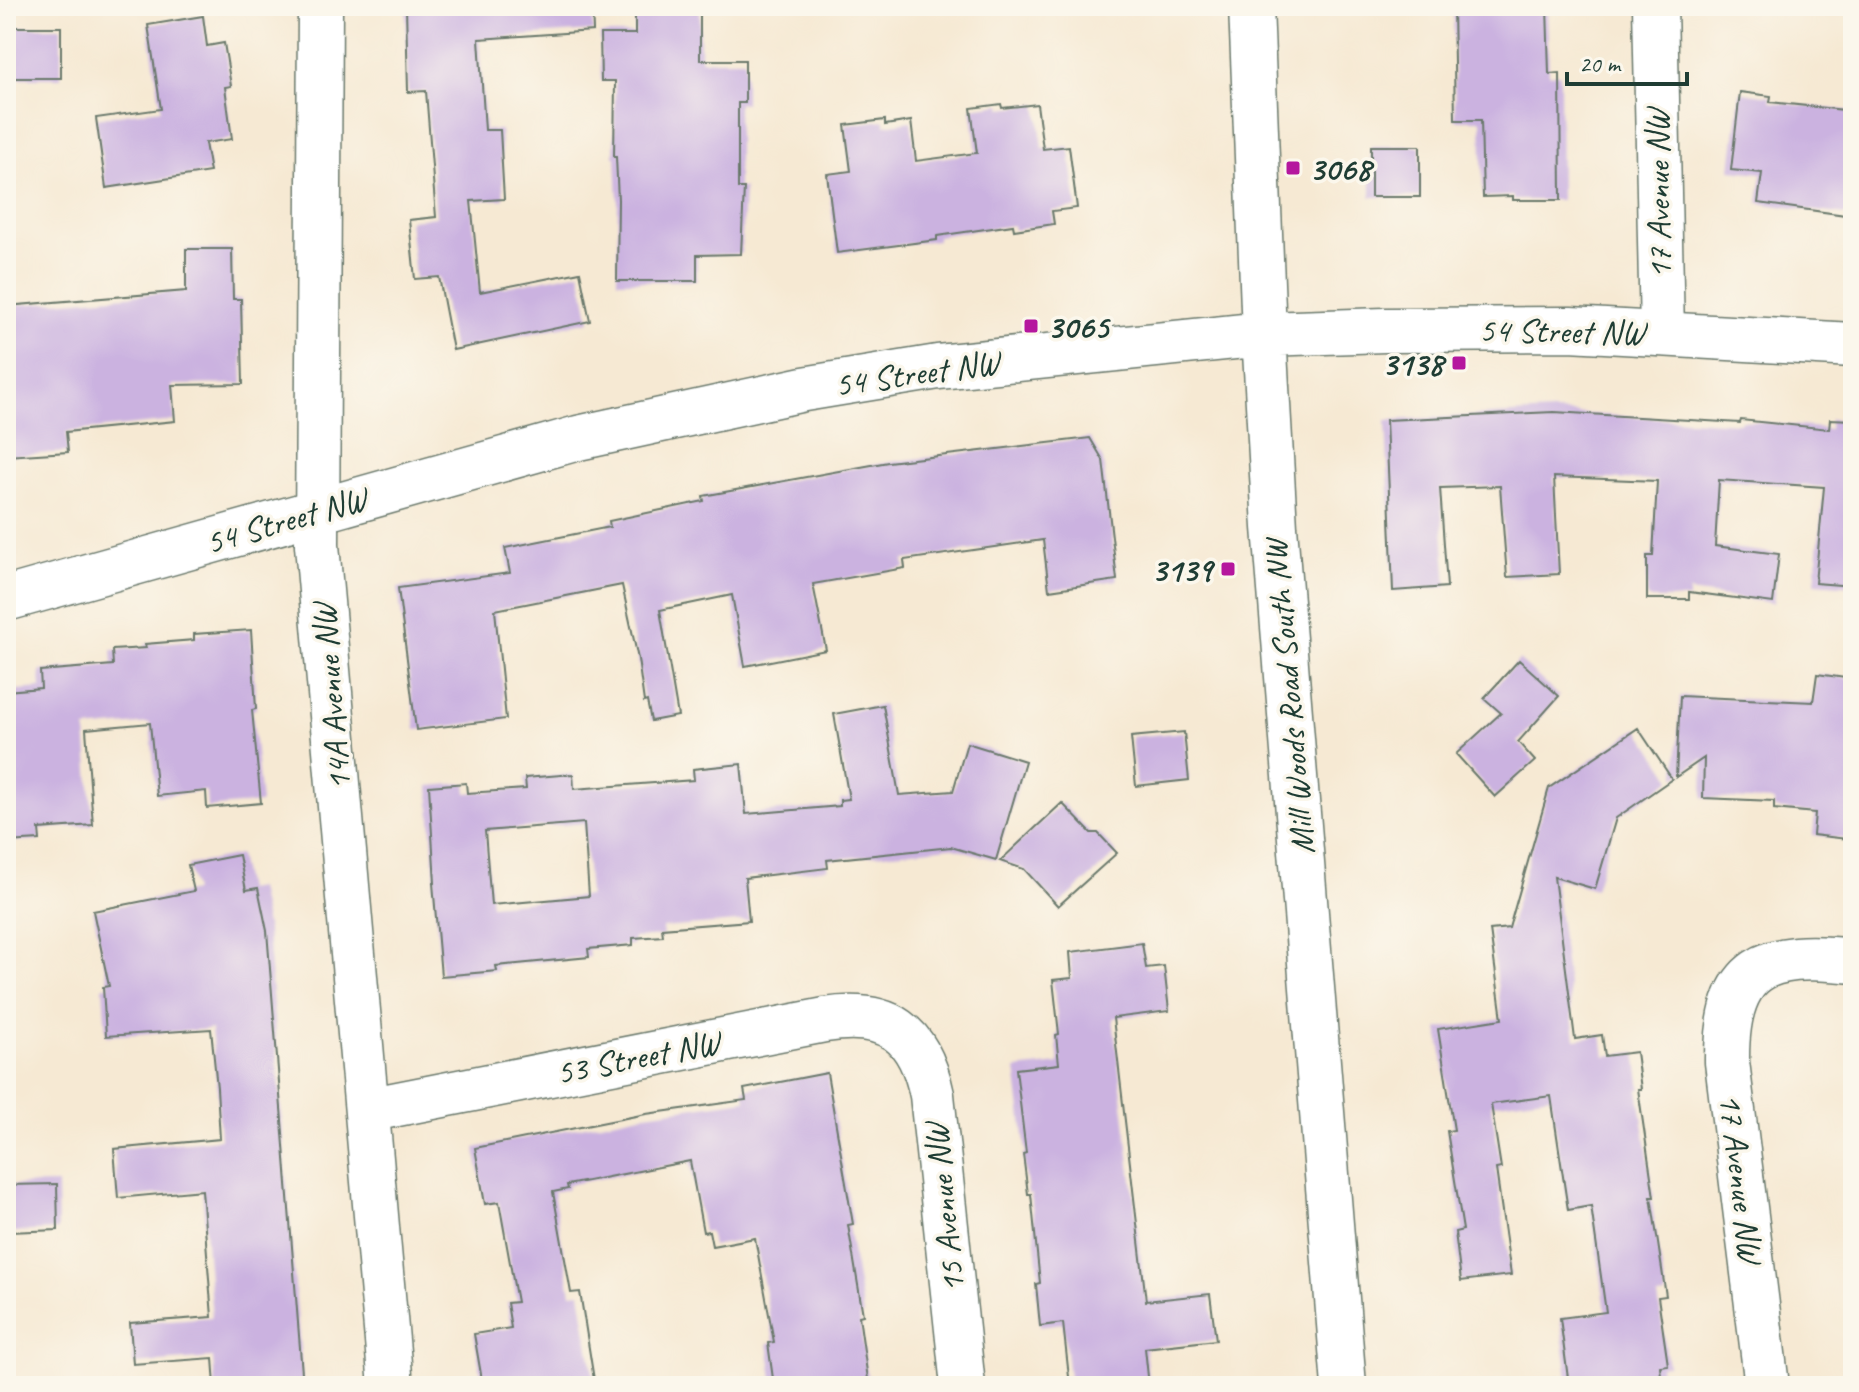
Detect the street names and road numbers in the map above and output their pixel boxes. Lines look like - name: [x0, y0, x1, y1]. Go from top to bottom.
- street label: 17 Avenue NW: [1635, 105, 1681, 279]
- street label: 54 Street NW: [1479, 308, 1649, 354]
- street label: 54 Street NW: [832, 340, 1006, 406]
- street label: 54 Street NW: [200, 475, 375, 564]
- street label: Mill Woods Road South NW: [1254, 534, 1324, 856]
- street label: 14A Avenue NW: [301, 598, 361, 792]
- street label: 53 Street NW: [552, 1019, 727, 1094]
- street label: 17 Avenue NW: [1709, 1091, 1773, 1268]
- street label: 15 Avenue NW: [913, 1118, 974, 1295]

